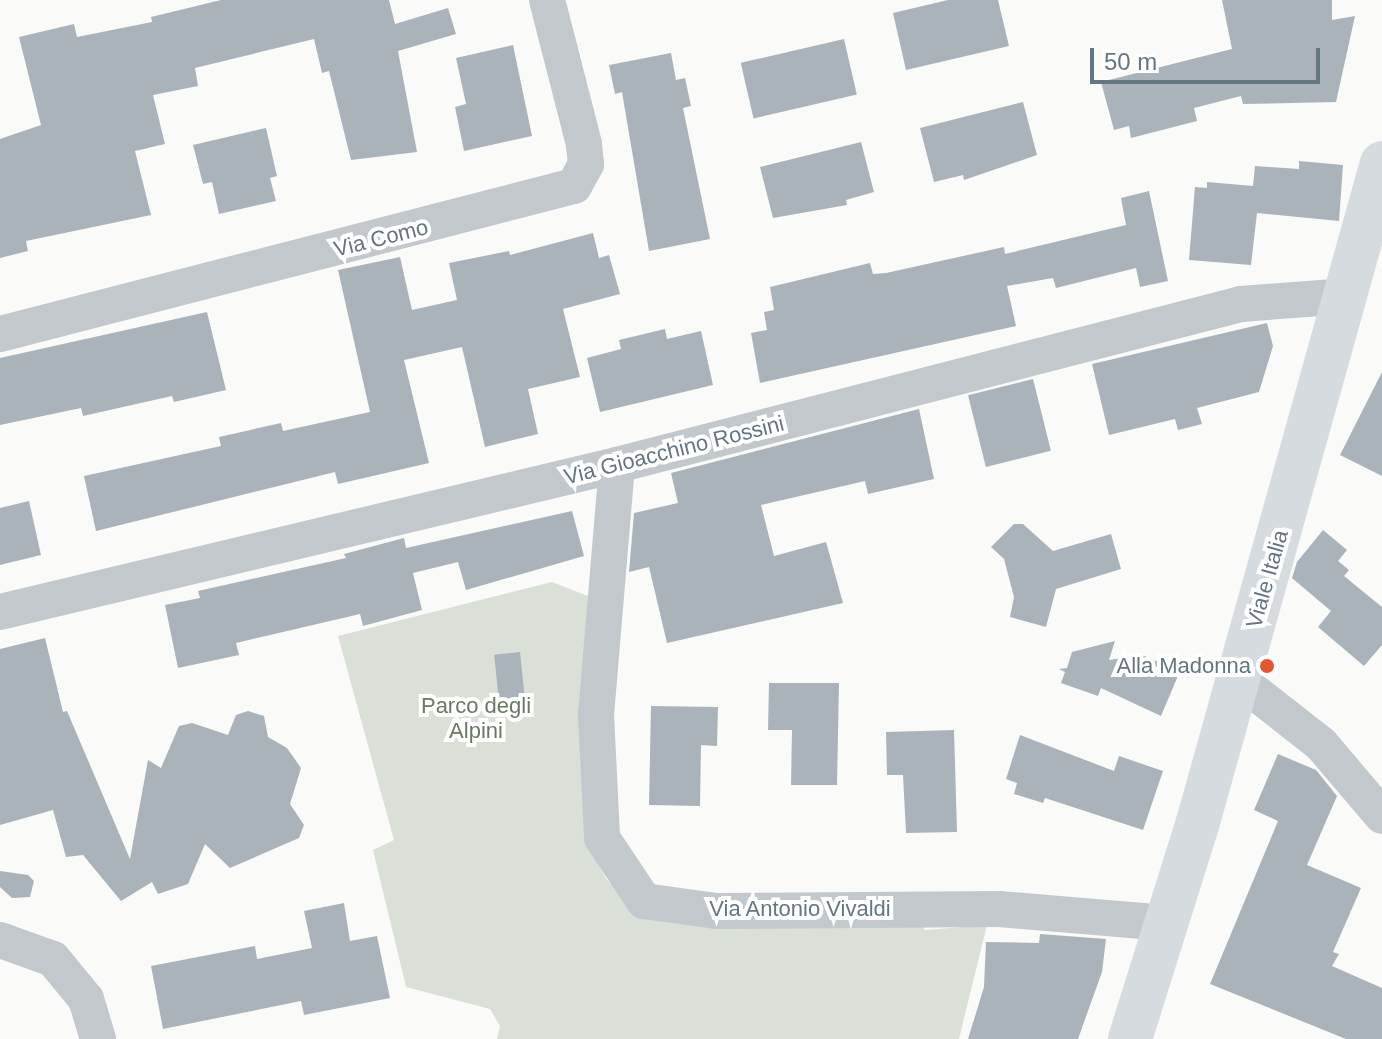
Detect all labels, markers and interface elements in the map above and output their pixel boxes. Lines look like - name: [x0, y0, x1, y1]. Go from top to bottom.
- scale bar: [1094, 32, 1324, 82]
- text: 50 m: [1104, 48, 1157, 75]
- street label: Via Como: [331, 214, 431, 262]
- street label: Via Gioacchino Rossini: [561, 410, 787, 490]
- street label: Viale Italia: [1240, 527, 1294, 631]
- place label: Alla Madonna: [1116, 653, 1251, 679]
- marker: Alla Madonna: [1258, 657, 1276, 675]
- park label: Parco degli Alpini: [421, 692, 531, 744]
- street label: Via Antonio Vivaldi: [709, 896, 891, 922]

